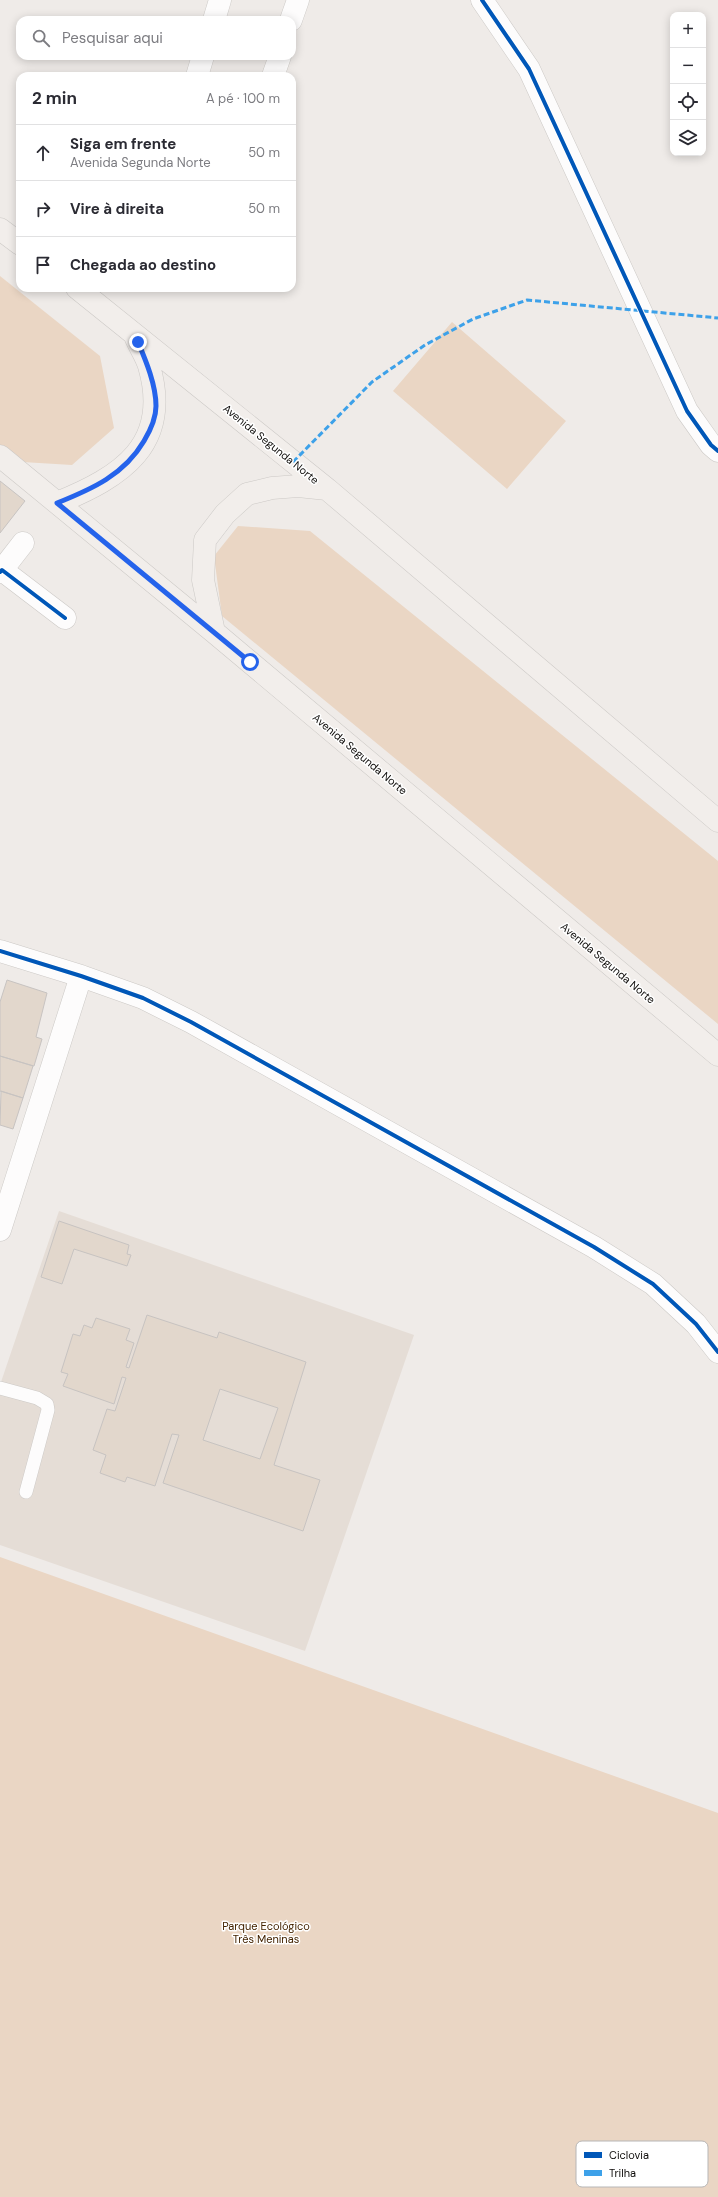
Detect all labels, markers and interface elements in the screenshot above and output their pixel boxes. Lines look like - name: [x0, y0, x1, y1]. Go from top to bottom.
- map controls: [670, 12, 706, 156]
- button: +: [670, 12, 706, 48]
- search box: [16, 16, 296, 60]
- icon: search: [30, 27, 52, 49]
- text: Pesquisar aqui: [62, 28, 163, 48]
- button: −: [670, 48, 706, 84]
- button: locate: [670, 84, 706, 120]
- text: 2 min: [32, 87, 77, 109]
- text: A pé · 100 m: [206, 90, 280, 107]
- button: layers: [670, 120, 706, 156]
- text: Siga em frente: [70, 134, 176, 154]
- icon: ahead: [32, 142, 54, 164]
- text: 50 m: [248, 144, 280, 161]
- text: Avenida Segunda Norte: [70, 154, 211, 171]
- icon: right: [32, 198, 54, 220]
- text: Vire à direita: [70, 199, 164, 219]
- text: 50 m: [248, 200, 280, 217]
- icon: arrive: [32, 254, 54, 276]
- text: Chegada ao destino: [70, 255, 216, 275]
- route end: [129, 333, 147, 351]
- street label: Avenida Segunda Norte: [220, 401, 322, 487]
- route start: [241, 653, 259, 671]
- street label: Avenida Segunda Norte: [310, 710, 410, 798]
- street label: Avenida Segunda Norte: [558, 919, 658, 1007]
- park label: Parque Ecológico Três Meninas: [222, 1919, 310, 1946]
- legend: [576, 2141, 708, 2187]
- text: Ciclovia: [609, 2148, 649, 2162]
- text: Trilha: [609, 2166, 636, 2180]

